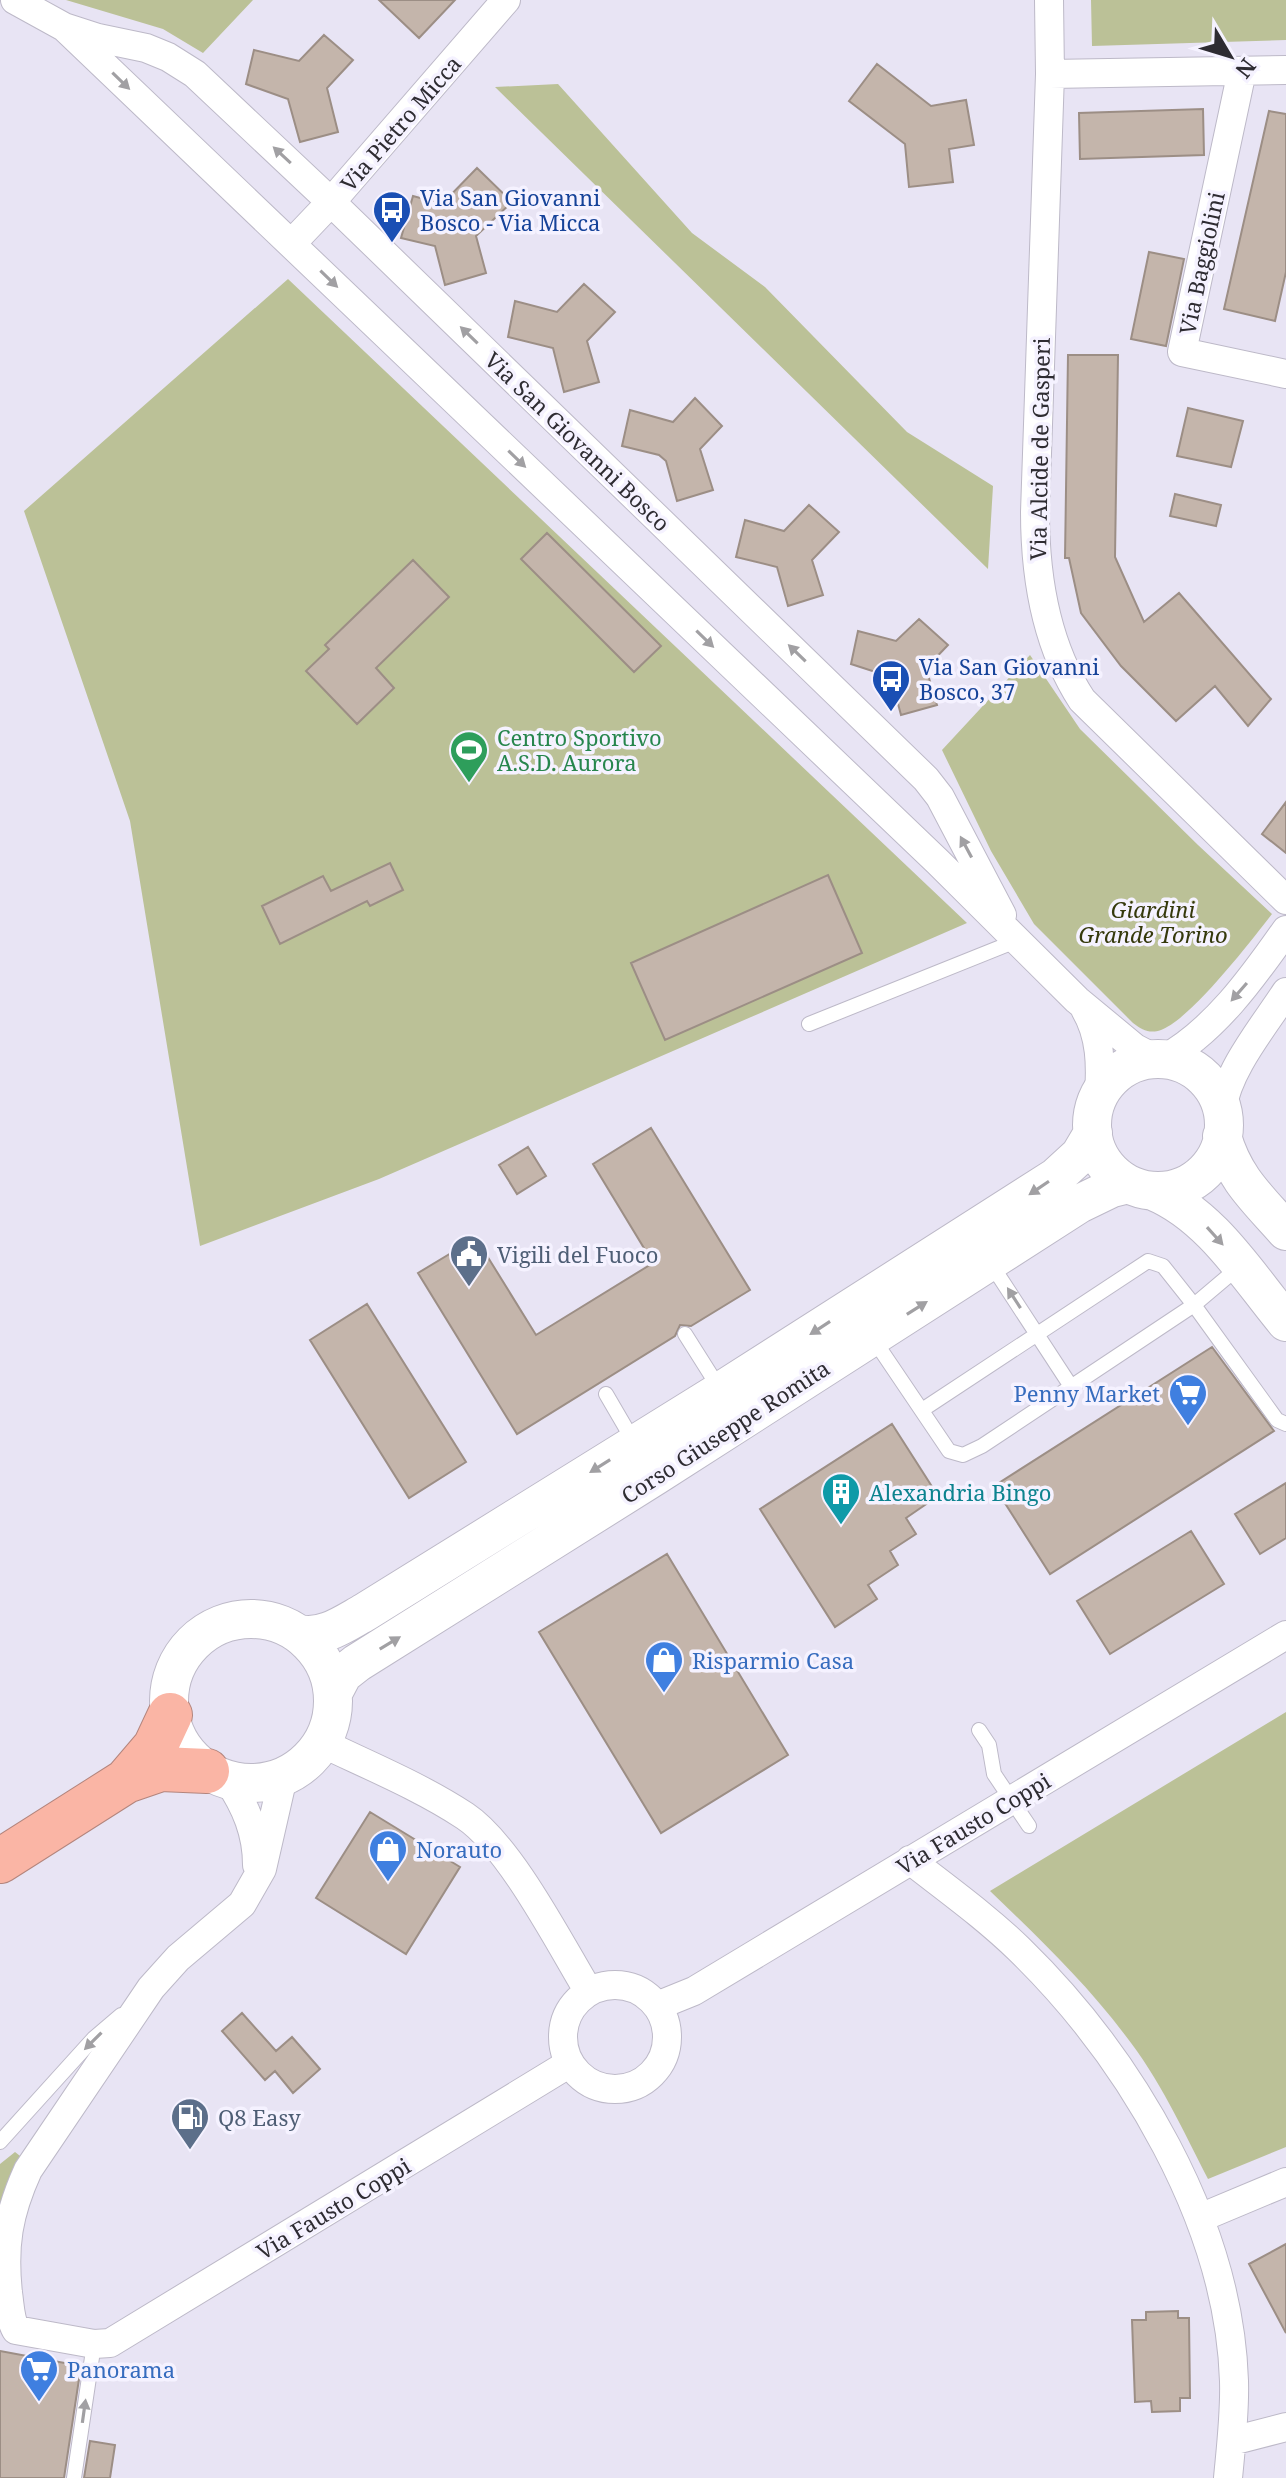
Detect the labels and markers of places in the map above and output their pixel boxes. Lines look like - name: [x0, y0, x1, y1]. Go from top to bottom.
- place label: Via San Giovanni Bosco - Via Micca: [420, 182, 601, 237]
- bus stop icon: Via San Giovanni Bosco - Via Micca: [371, 189, 413, 244]
- place label: Via San Giovanni Bosco, 37: [919, 651, 1099, 706]
- bus stop icon: Via San Giovanni Bosco, 37: [870, 658, 912, 713]
- place label: Centro Sportivo A.S.D. Aurora: [497, 722, 662, 777]
- sports icon: Centro Sportivo A.S.D. Aurora: [448, 729, 490, 784]
- public building icon: Vigili del Fuoco: [448, 1233, 490, 1288]
- place label: Vigili del Fuoco: [497, 1239, 658, 1269]
- supermarket icon: Penny Market: [1167, 1372, 1209, 1427]
- place label: Penny Market: [1014, 1378, 1160, 1408]
- building icon: Alexandria Bingo: [820, 1471, 862, 1526]
- place label: Alexandria Bingo: [869, 1477, 1052, 1507]
- shop icon: Risparmio Casa: [643, 1639, 685, 1694]
- place label: Risparmio Casa: [692, 1645, 854, 1675]
- shop icon: Norauto: [367, 1828, 409, 1883]
- place label: Norauto: [416, 1834, 502, 1864]
- fuel station icon: Q8 Easy: [169, 2096, 211, 2151]
- place label: Q8 Easy: [218, 2102, 301, 2132]
- supermarket icon: Panorama: [18, 2348, 60, 2403]
- place label: Panorama: [67, 2354, 175, 2384]

